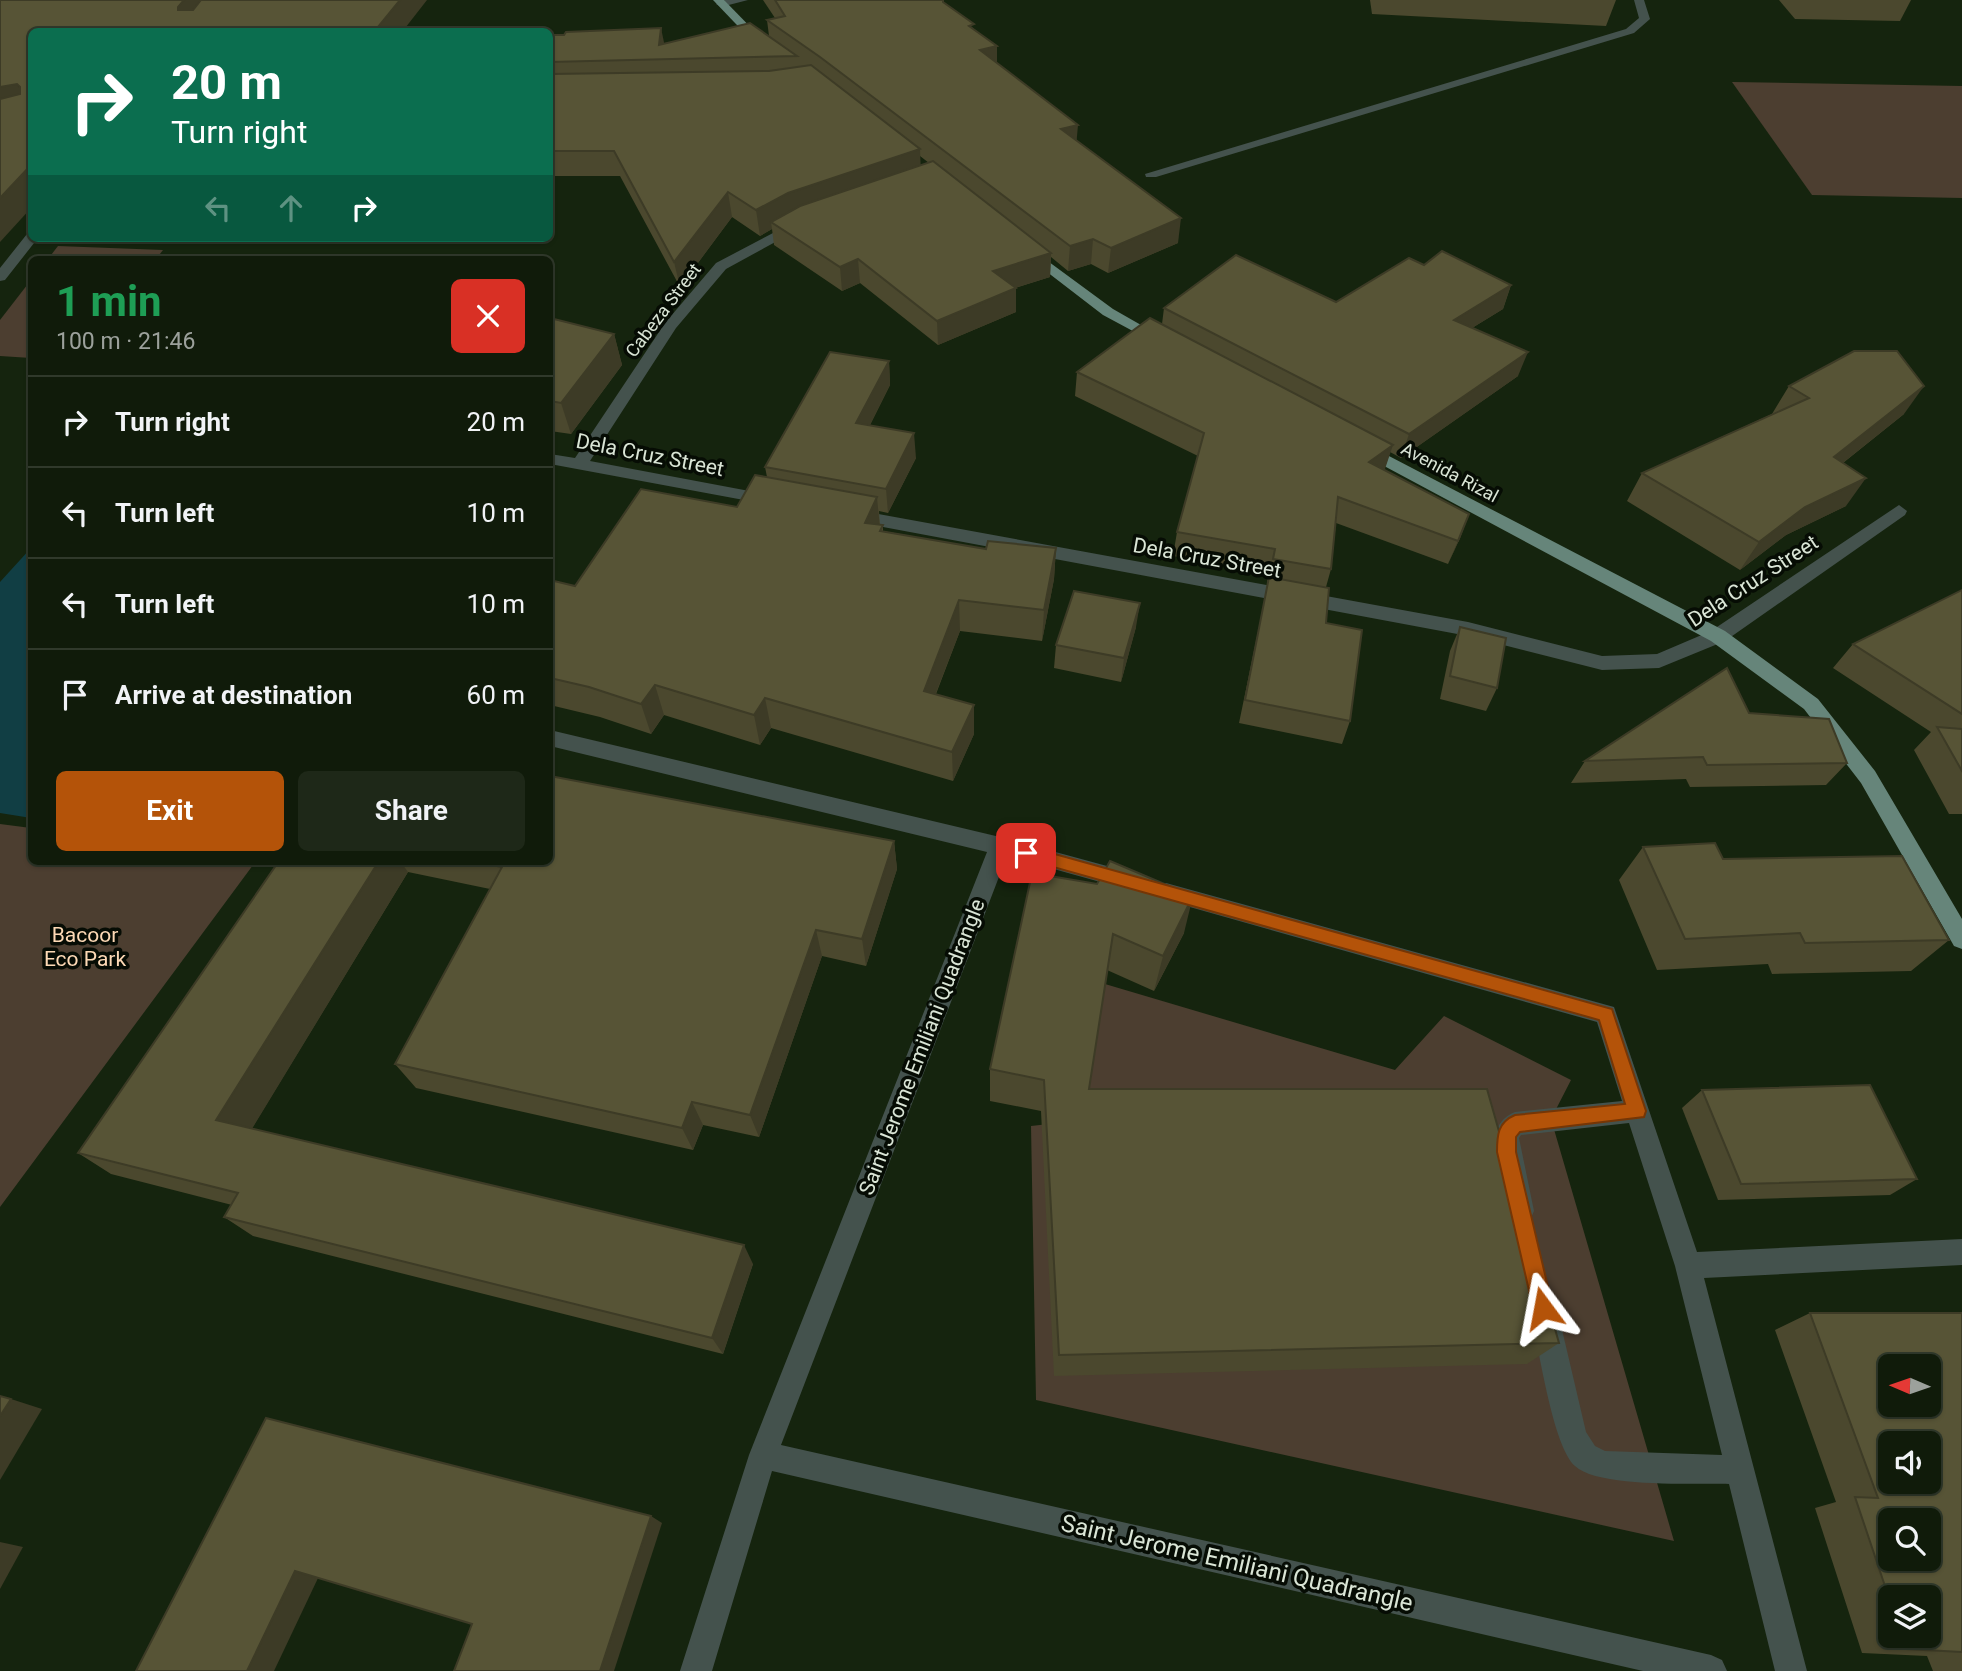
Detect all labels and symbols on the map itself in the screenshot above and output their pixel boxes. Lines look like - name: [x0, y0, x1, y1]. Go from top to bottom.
- street label: Cabeza Street: [621, 259, 705, 361]
- street label: Dela Cruz Street: [574, 429, 726, 481]
- street label: Avenida Rizal: [1398, 438, 1502, 506]
- street label: Dela Cruz Street: [1684, 530, 1823, 632]
- street label: Dela Cruz Street: [1131, 533, 1283, 583]
- pin: [996, 823, 1056, 883]
- street label: Saint Jerome Emiliani Quadrangle: [854, 896, 990, 1198]
- park label: Bacoor Eco Park: [44, 923, 126, 971]
- position arrow: [1506, 1271, 1580, 1345]
- north arrow: [1878, 1354, 1941, 1418]
- street label: Saint Jerome Emiliani Quadrangle: [1058, 1509, 1416, 1617]

